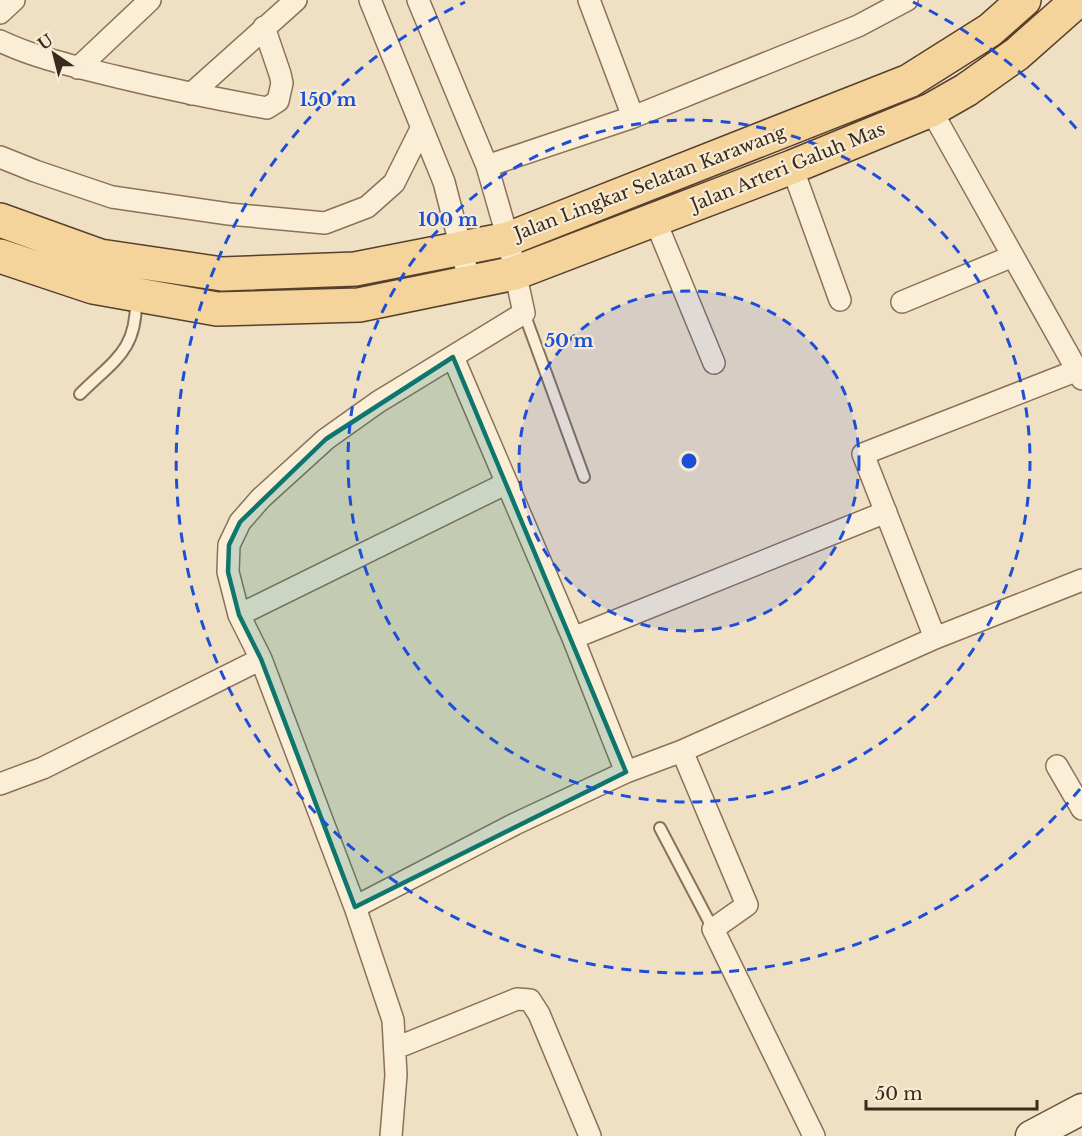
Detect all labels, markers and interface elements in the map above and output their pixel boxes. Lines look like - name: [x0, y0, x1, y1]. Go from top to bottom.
- north arrow: [24, 24, 84, 84]
- text: U: [34, 29, 57, 54]
- text: 150 m: [300, 89, 357, 111]
- street label: Jalan Arteri Galuh Mas: [686, 118, 888, 217]
- street label: Jalan Lingkar Selatan Karawang: [509, 121, 789, 246]
- text: 100 m: [418, 209, 478, 231]
- text: 50 m: [545, 330, 594, 352]
- centre of rings: [679, 451, 699, 471]
- scale bar: [866, 1073, 1037, 1111]
- text: 50 m: [875, 1083, 923, 1105]

